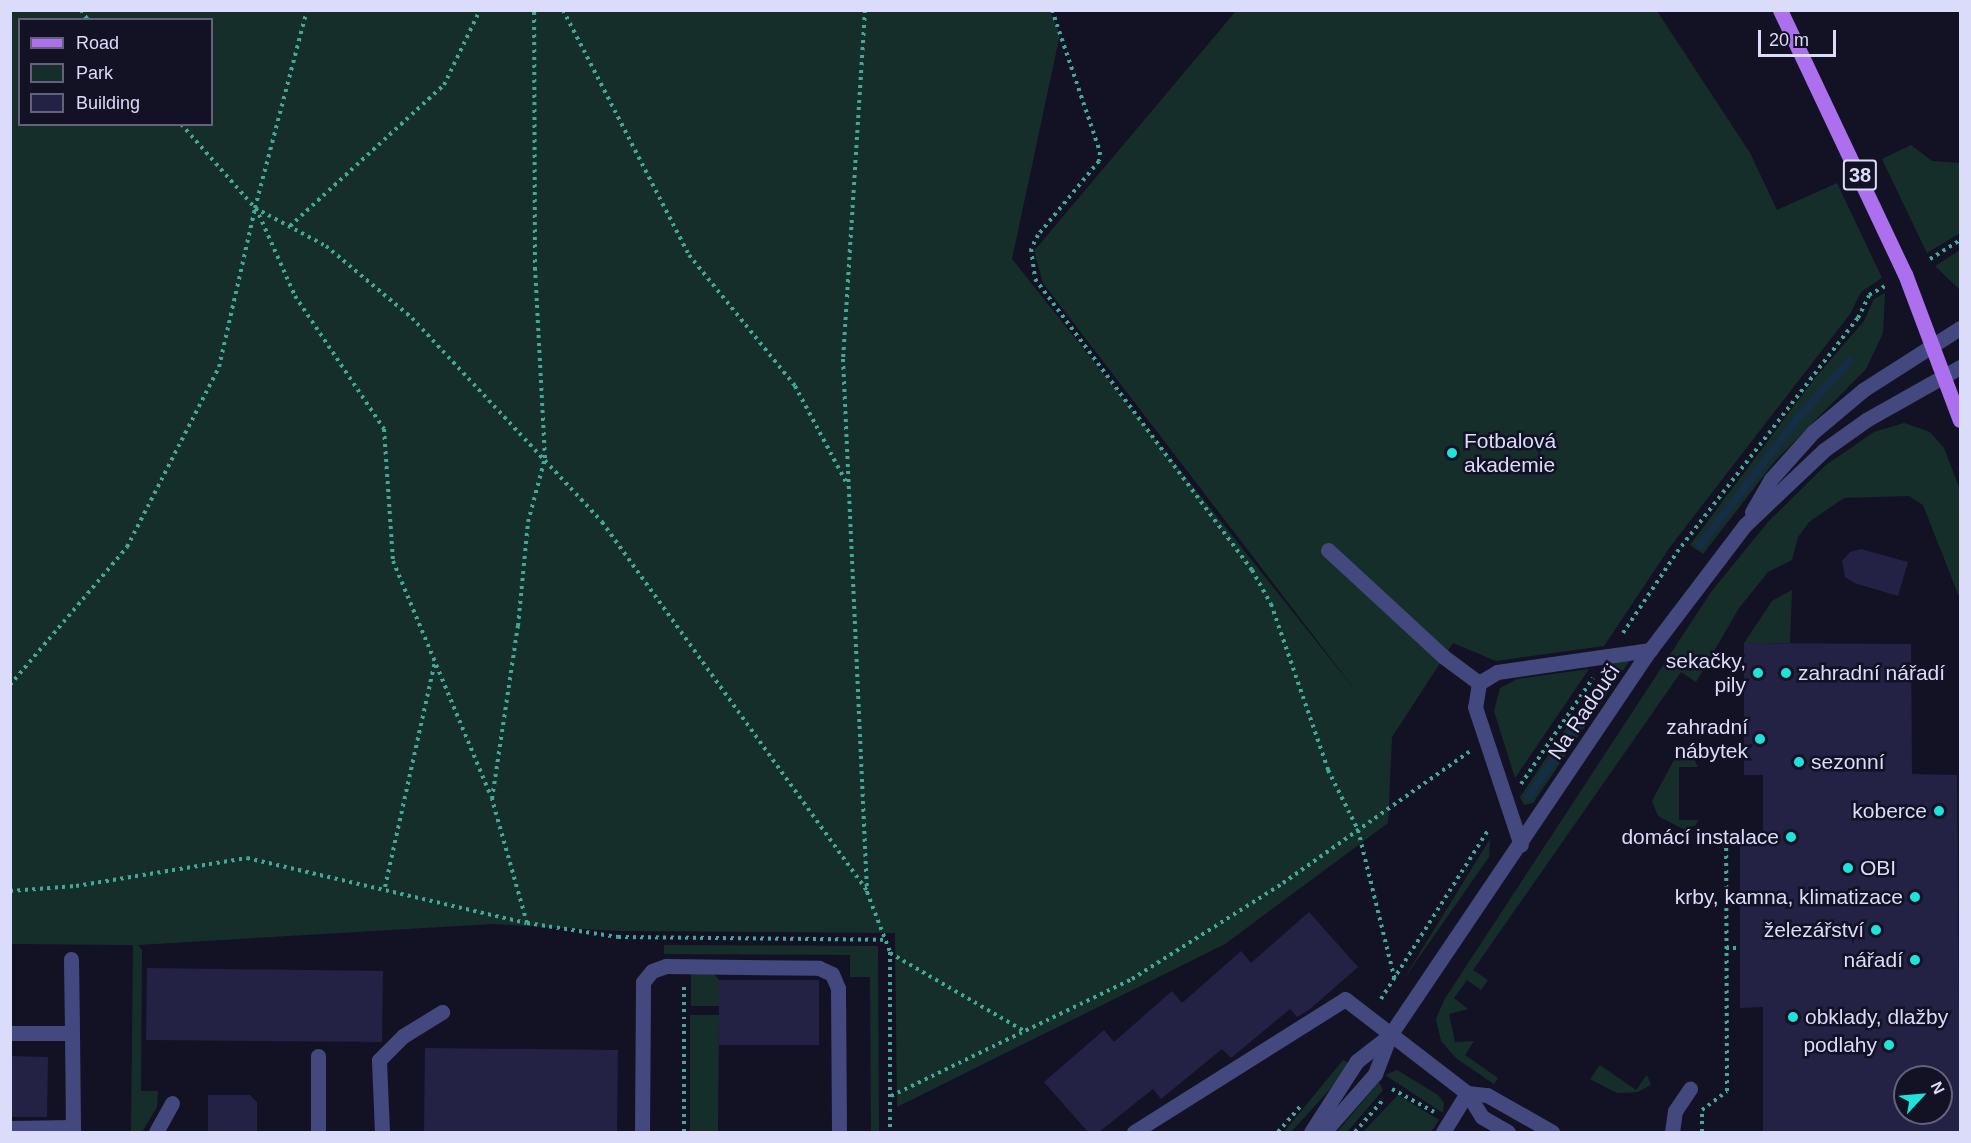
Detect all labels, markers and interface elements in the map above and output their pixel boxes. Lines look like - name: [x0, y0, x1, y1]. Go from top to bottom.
- legend: [18, 18, 213, 126]
- scale bar: [1761, 18, 1839, 56]
- text: 20 m: [1769, 30, 1809, 50]
- text: Road: [76, 33, 119, 53]
- text: Park: [76, 63, 113, 83]
- text: Building: [76, 93, 140, 113]
- road number: 38: [1842, 158, 1878, 192]
- place label: Fotbalová akademie: [1464, 428, 1556, 478]
- marker: Fotbalová akademie: [1445, 446, 1459, 460]
- place label: sekačky, pily: [1666, 648, 1746, 698]
- street label: Na Radouči: [1543, 659, 1625, 765]
- place label: zahradní nářadí: [1798, 660, 1945, 686]
- marker: sekačky, pily: [1751, 666, 1765, 680]
- marker: zahradní nářadí: [1779, 666, 1793, 680]
- place label: zahradní nábytek: [1666, 714, 1748, 764]
- marker: zahradní nábytek: [1753, 732, 1767, 746]
- place label: sezonní: [1811, 749, 1885, 775]
- marker: sezonní: [1792, 755, 1806, 769]
- place label: koberce: [1852, 798, 1927, 824]
- marker: koberce: [1932, 804, 1946, 818]
- place label: domácí instalace: [1621, 824, 1779, 850]
- marker: domácí instalace: [1784, 830, 1798, 844]
- place label: OBI: [1860, 855, 1896, 881]
- marker: OBI: [1841, 861, 1855, 875]
- place label: krby, kamna, klimatizace: [1675, 884, 1903, 910]
- marker: krby, kamna, klimatizace: [1908, 890, 1922, 904]
- place label: železářství: [1764, 917, 1864, 943]
- marker: železářství: [1869, 923, 1883, 937]
- place label: nářadí: [1843, 947, 1903, 973]
- marker: nářadí: [1908, 953, 1922, 967]
- place label: obklady, dlažby: [1805, 1004, 1948, 1030]
- marker: obklady, dlažby: [1786, 1010, 1800, 1024]
- place label: podlahy: [1803, 1032, 1877, 1058]
- marker: podlahy: [1882, 1038, 1896, 1052]
- north arrow: [1893, 1065, 1953, 1125]
- text: N: [1928, 1079, 1948, 1097]

